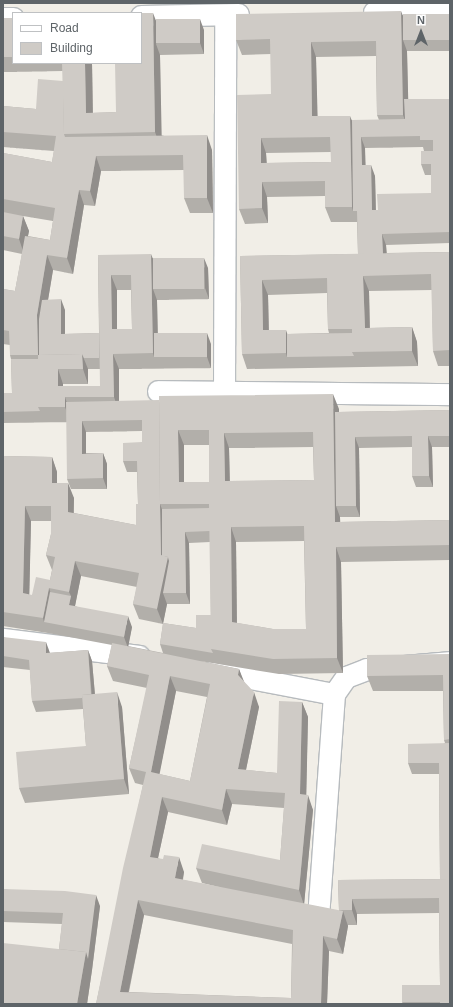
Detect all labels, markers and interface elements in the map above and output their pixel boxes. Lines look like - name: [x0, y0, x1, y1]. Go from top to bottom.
- legend: [12, 12, 142, 64]
- north arrow: [401, 12, 441, 52]
- text: N: [417, 14, 425, 26]
- text: Road: [50, 21, 79, 35]
- text: Building: [50, 41, 93, 55]

